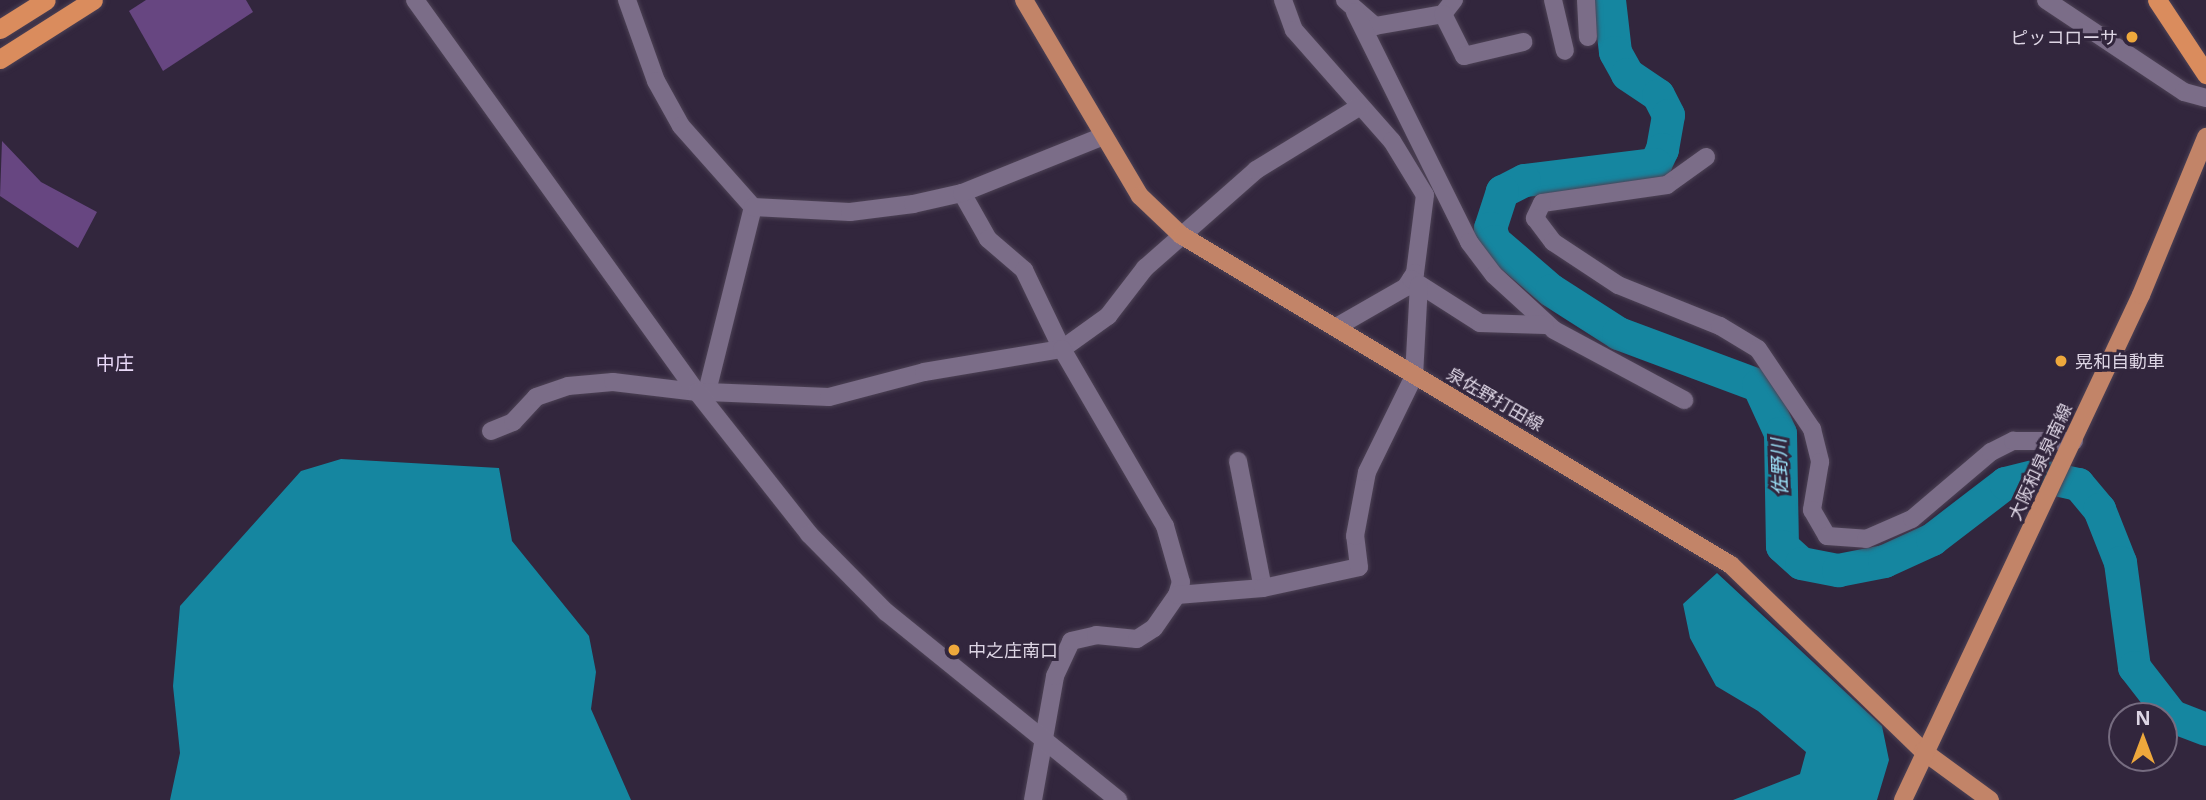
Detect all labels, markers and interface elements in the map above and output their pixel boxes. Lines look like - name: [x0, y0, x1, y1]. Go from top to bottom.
- place label: ピッコローサ: [2010, 26, 2118, 48]
- marker: ピッコローサ: [2124, 29, 2140, 45]
- place label: 晃和自動車: [2075, 350, 2165, 372]
- district label: 中庄: [96, 353, 134, 375]
- marker: 晃和自動車: [2053, 353, 2069, 369]
- street label: 泉佐野打田線: [1443, 363, 1547, 435]
- street label: 大阪和泉泉南線: [2004, 400, 2076, 524]
- water label: 佐野川: [1768, 438, 1792, 496]
- place label: 中之庄南口: [968, 639, 1058, 661]
- marker: 中之庄南口: [946, 642, 962, 658]
- north arrow: [2108, 702, 2178, 772]
- text: N: [2135, 705, 2151, 731]

